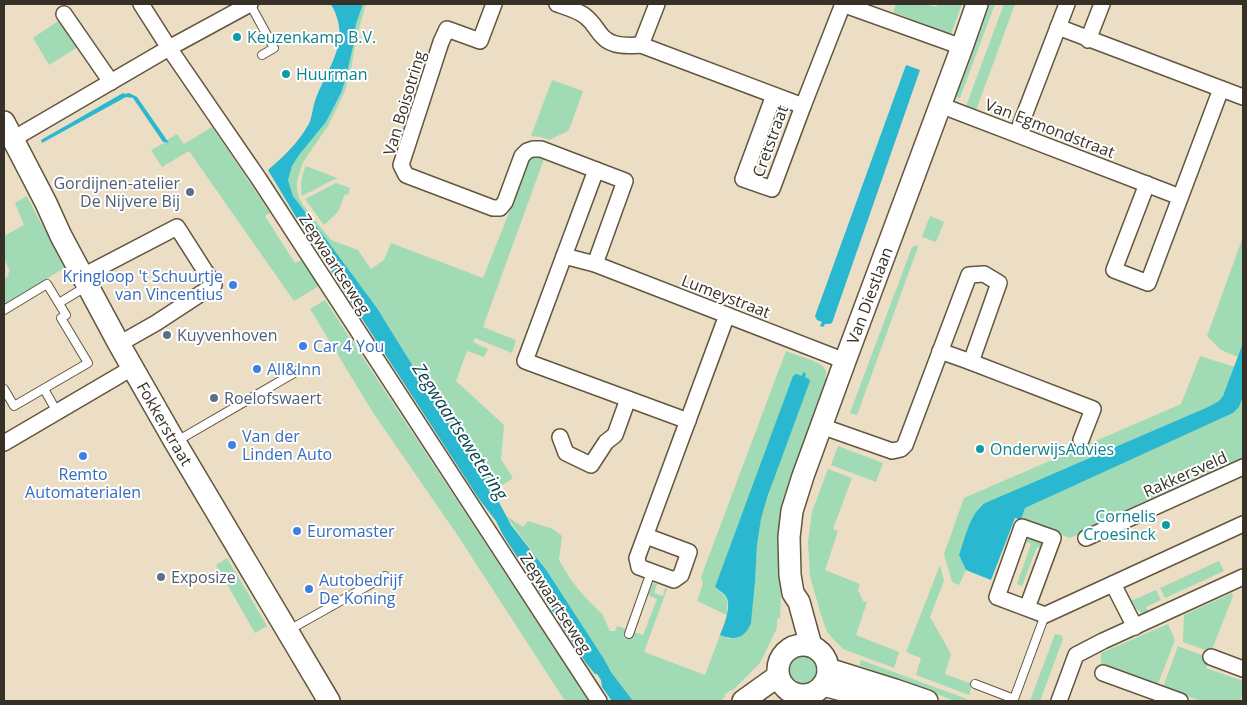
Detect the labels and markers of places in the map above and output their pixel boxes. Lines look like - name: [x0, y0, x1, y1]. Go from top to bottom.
- place label: Keuzenkamp B.V.: [247, 26, 376, 48]
- marker: Keuzenkamp B.V.: [231, 31, 243, 43]
- place label: Huurman: [296, 63, 367, 85]
- marker: Huurman: [280, 68, 292, 80]
- place label: Gordijnen-atelier De Nijvere Bij: [53, 172, 180, 212]
- marker: Gordijnen-atelier De Nijvere Bij: [184, 186, 196, 198]
- place label: Kringloop 't Schuurtje van Vincentius: [62, 265, 223, 305]
- marker: Kringloop 't Schuurtje van Vincentius: [227, 279, 239, 291]
- place label: Kuyvenhoven: [177, 324, 278, 346]
- marker: Kuyvenhoven: [161, 329, 173, 341]
- place label: Car 4 You: [313, 335, 384, 357]
- marker: Car 4 You: [297, 340, 309, 352]
- place label: All&Inn: [267, 358, 321, 380]
- marker: All&Inn: [251, 363, 263, 375]
- place label: Roelofswaert: [224, 387, 322, 409]
- marker: Roelofswaert: [208, 392, 220, 404]
- place label: Van der Linden Auto: [242, 425, 332, 465]
- place label: OnderwijsAdvies: [990, 438, 1114, 460]
- marker: Van der Linden Auto: [226, 439, 238, 451]
- marker: OnderwijsAdvies: [974, 443, 986, 455]
- marker: Remto Automaterialen: [77, 450, 89, 462]
- place label: Remto Automaterialen: [25, 463, 141, 503]
- place label: Cornelis Croesinck: [1083, 505, 1157, 545]
- marker: Cornelis Croesinck: [1160, 519, 1172, 531]
- place label: Euromaster: [307, 520, 395, 542]
- marker: Euromaster: [291, 525, 303, 537]
- place label: Exposize: [171, 566, 236, 588]
- place label: Autobedrijf De Koning: [319, 569, 404, 609]
- marker: Exposize: [155, 571, 167, 583]
- marker: Autobedrijf De Koning: [303, 583, 315, 595]

